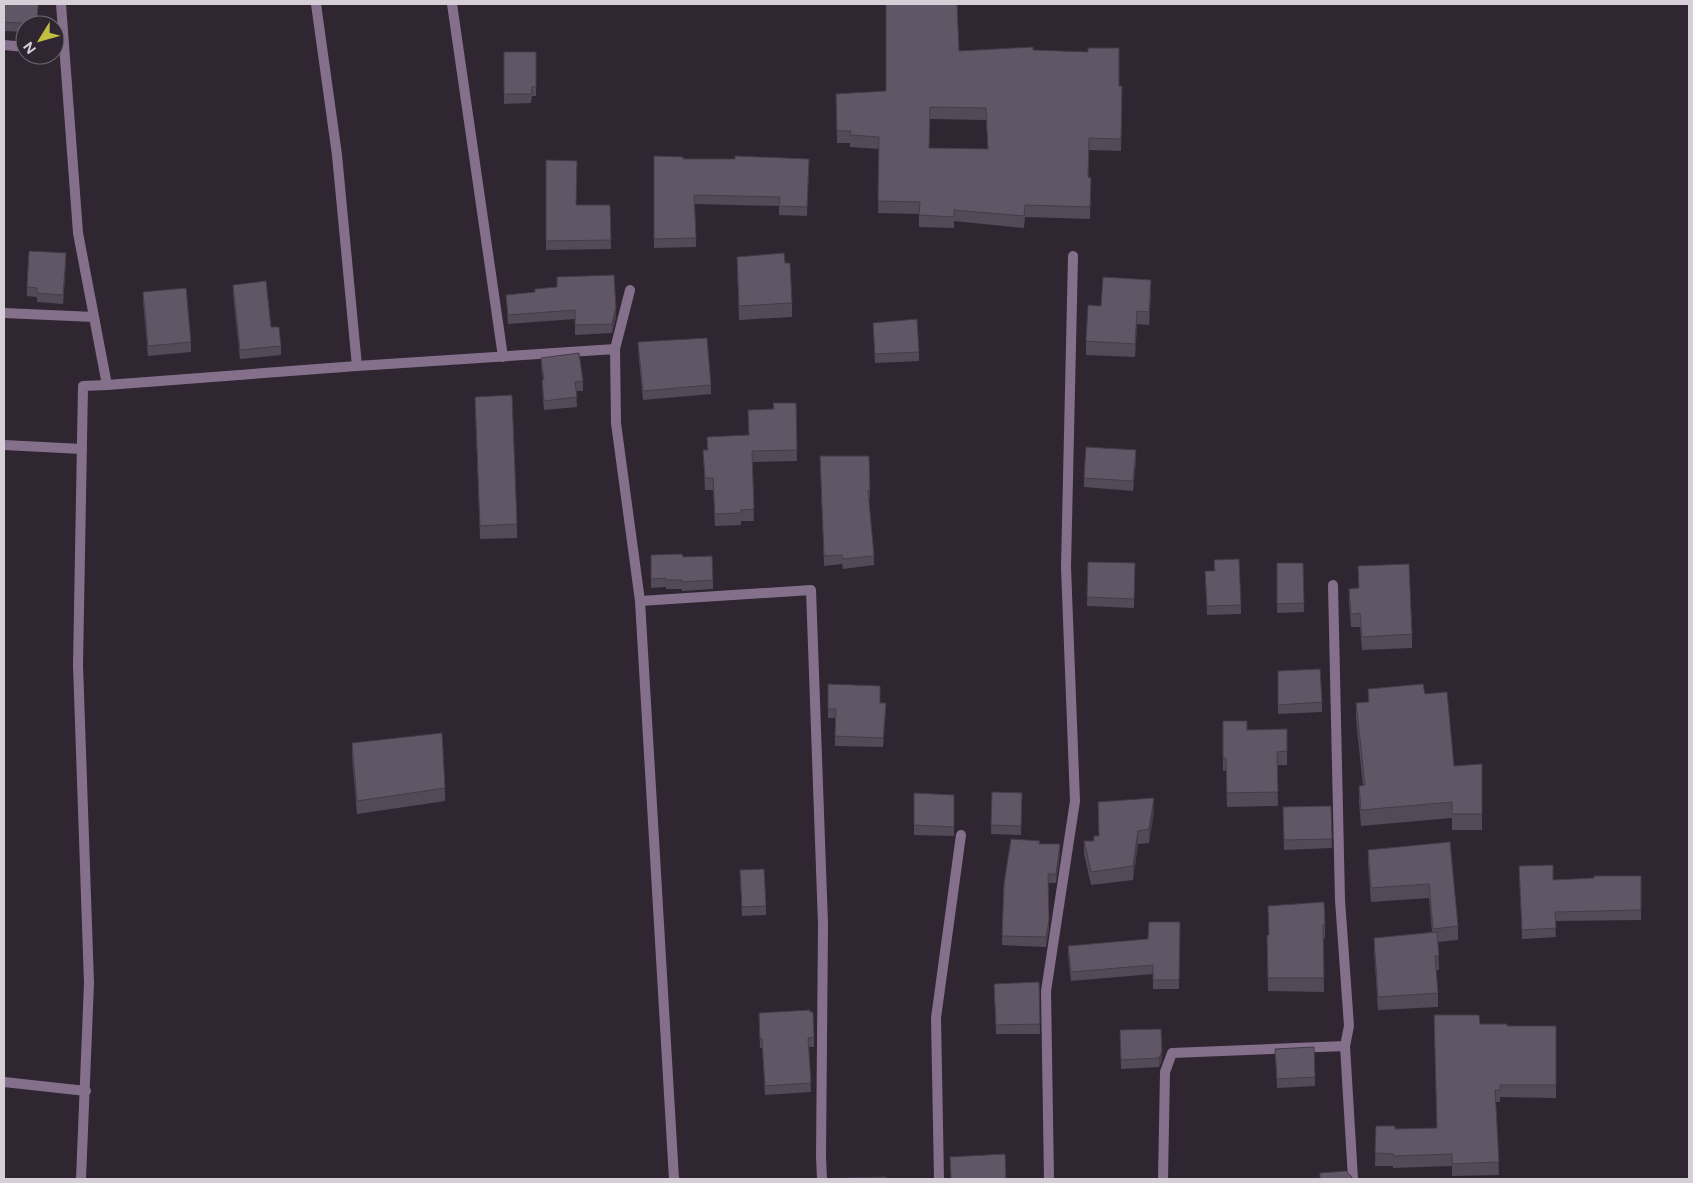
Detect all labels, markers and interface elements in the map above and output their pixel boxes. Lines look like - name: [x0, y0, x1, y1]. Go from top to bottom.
- north arrow: [15, 15, 65, 65]
- text: N: [20, 38, 40, 57]

